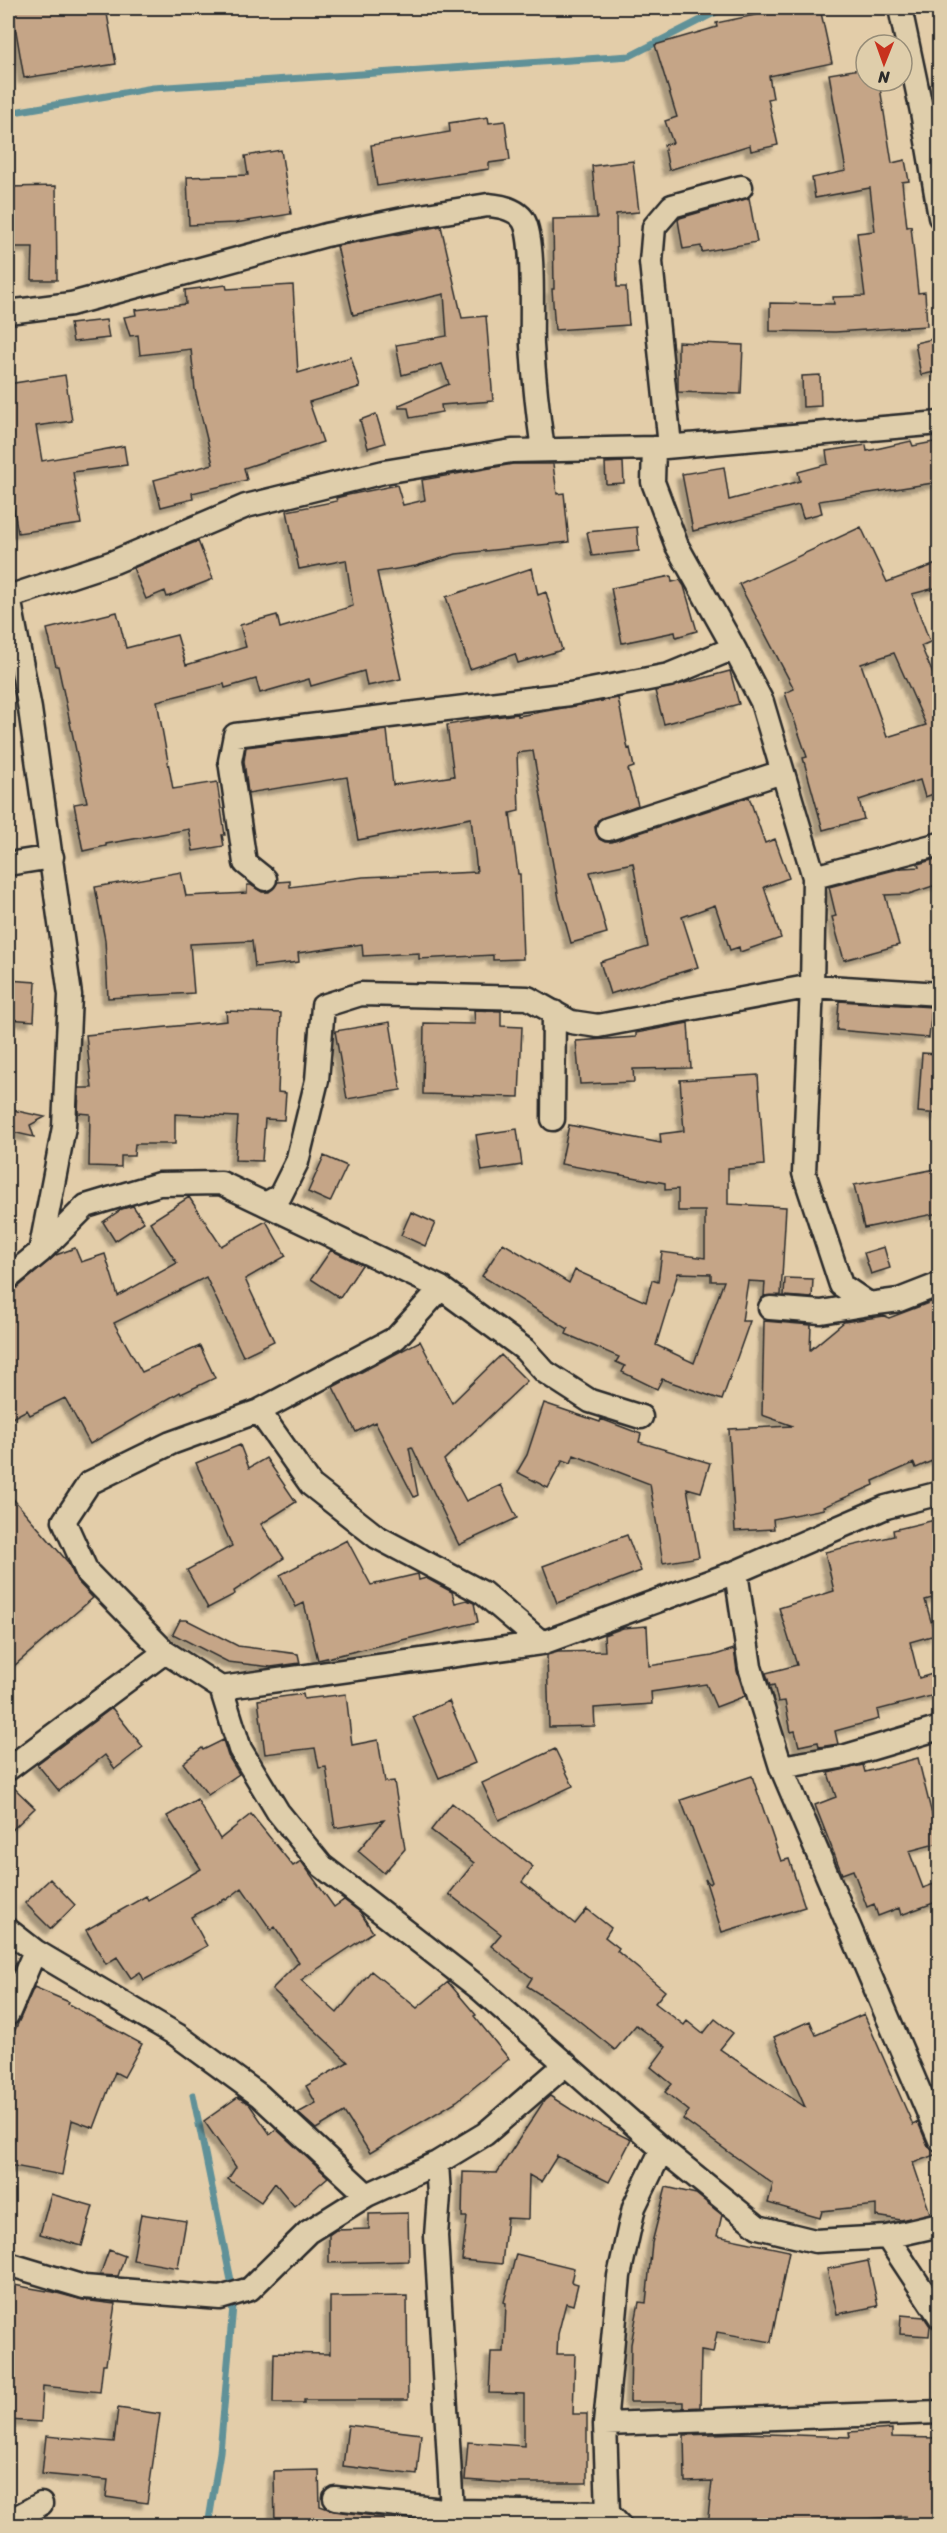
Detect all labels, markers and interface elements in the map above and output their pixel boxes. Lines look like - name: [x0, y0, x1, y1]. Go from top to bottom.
- north arrow: [854, 33, 914, 93]
- text: N: [877, 63, 891, 92]

